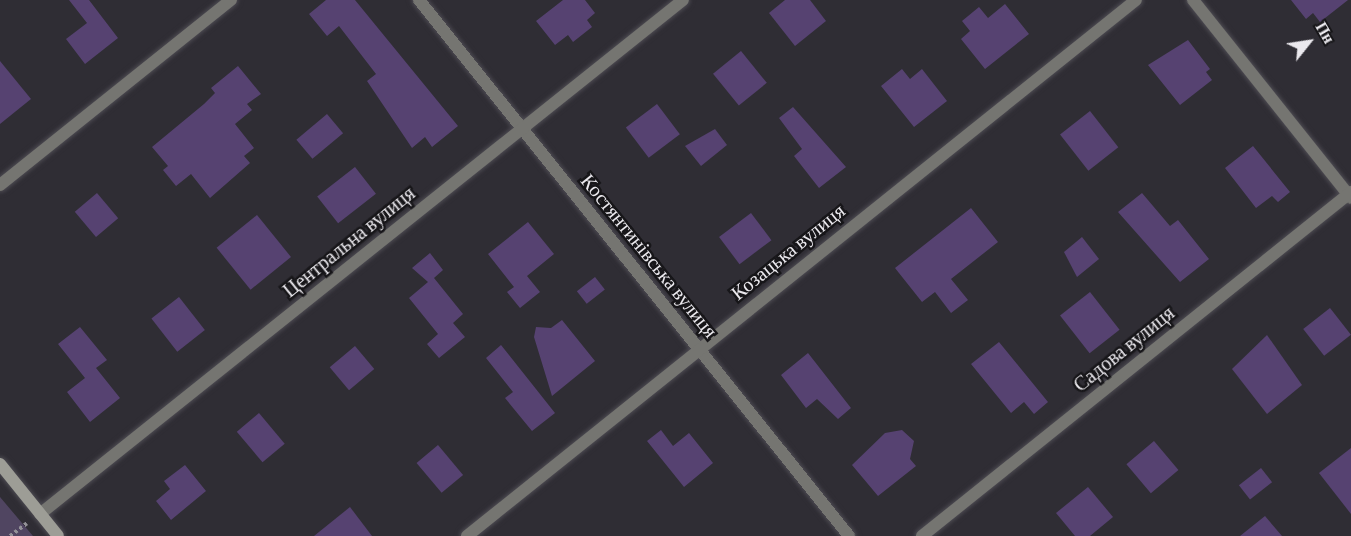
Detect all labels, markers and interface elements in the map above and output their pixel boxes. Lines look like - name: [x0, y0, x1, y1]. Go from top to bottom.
- north arrow: [1279, 12, 1339, 72]
- text: Пн: [1312, 19, 1338, 46]
- street label: Костянтинівська вулиця: [576, 169, 722, 343]
- street label: Центральна вулиця: [278, 181, 420, 303]
- street label: Козацька вулиця: [726, 199, 850, 305]
- street label: Садова вулиця: [1069, 301, 1179, 397]

